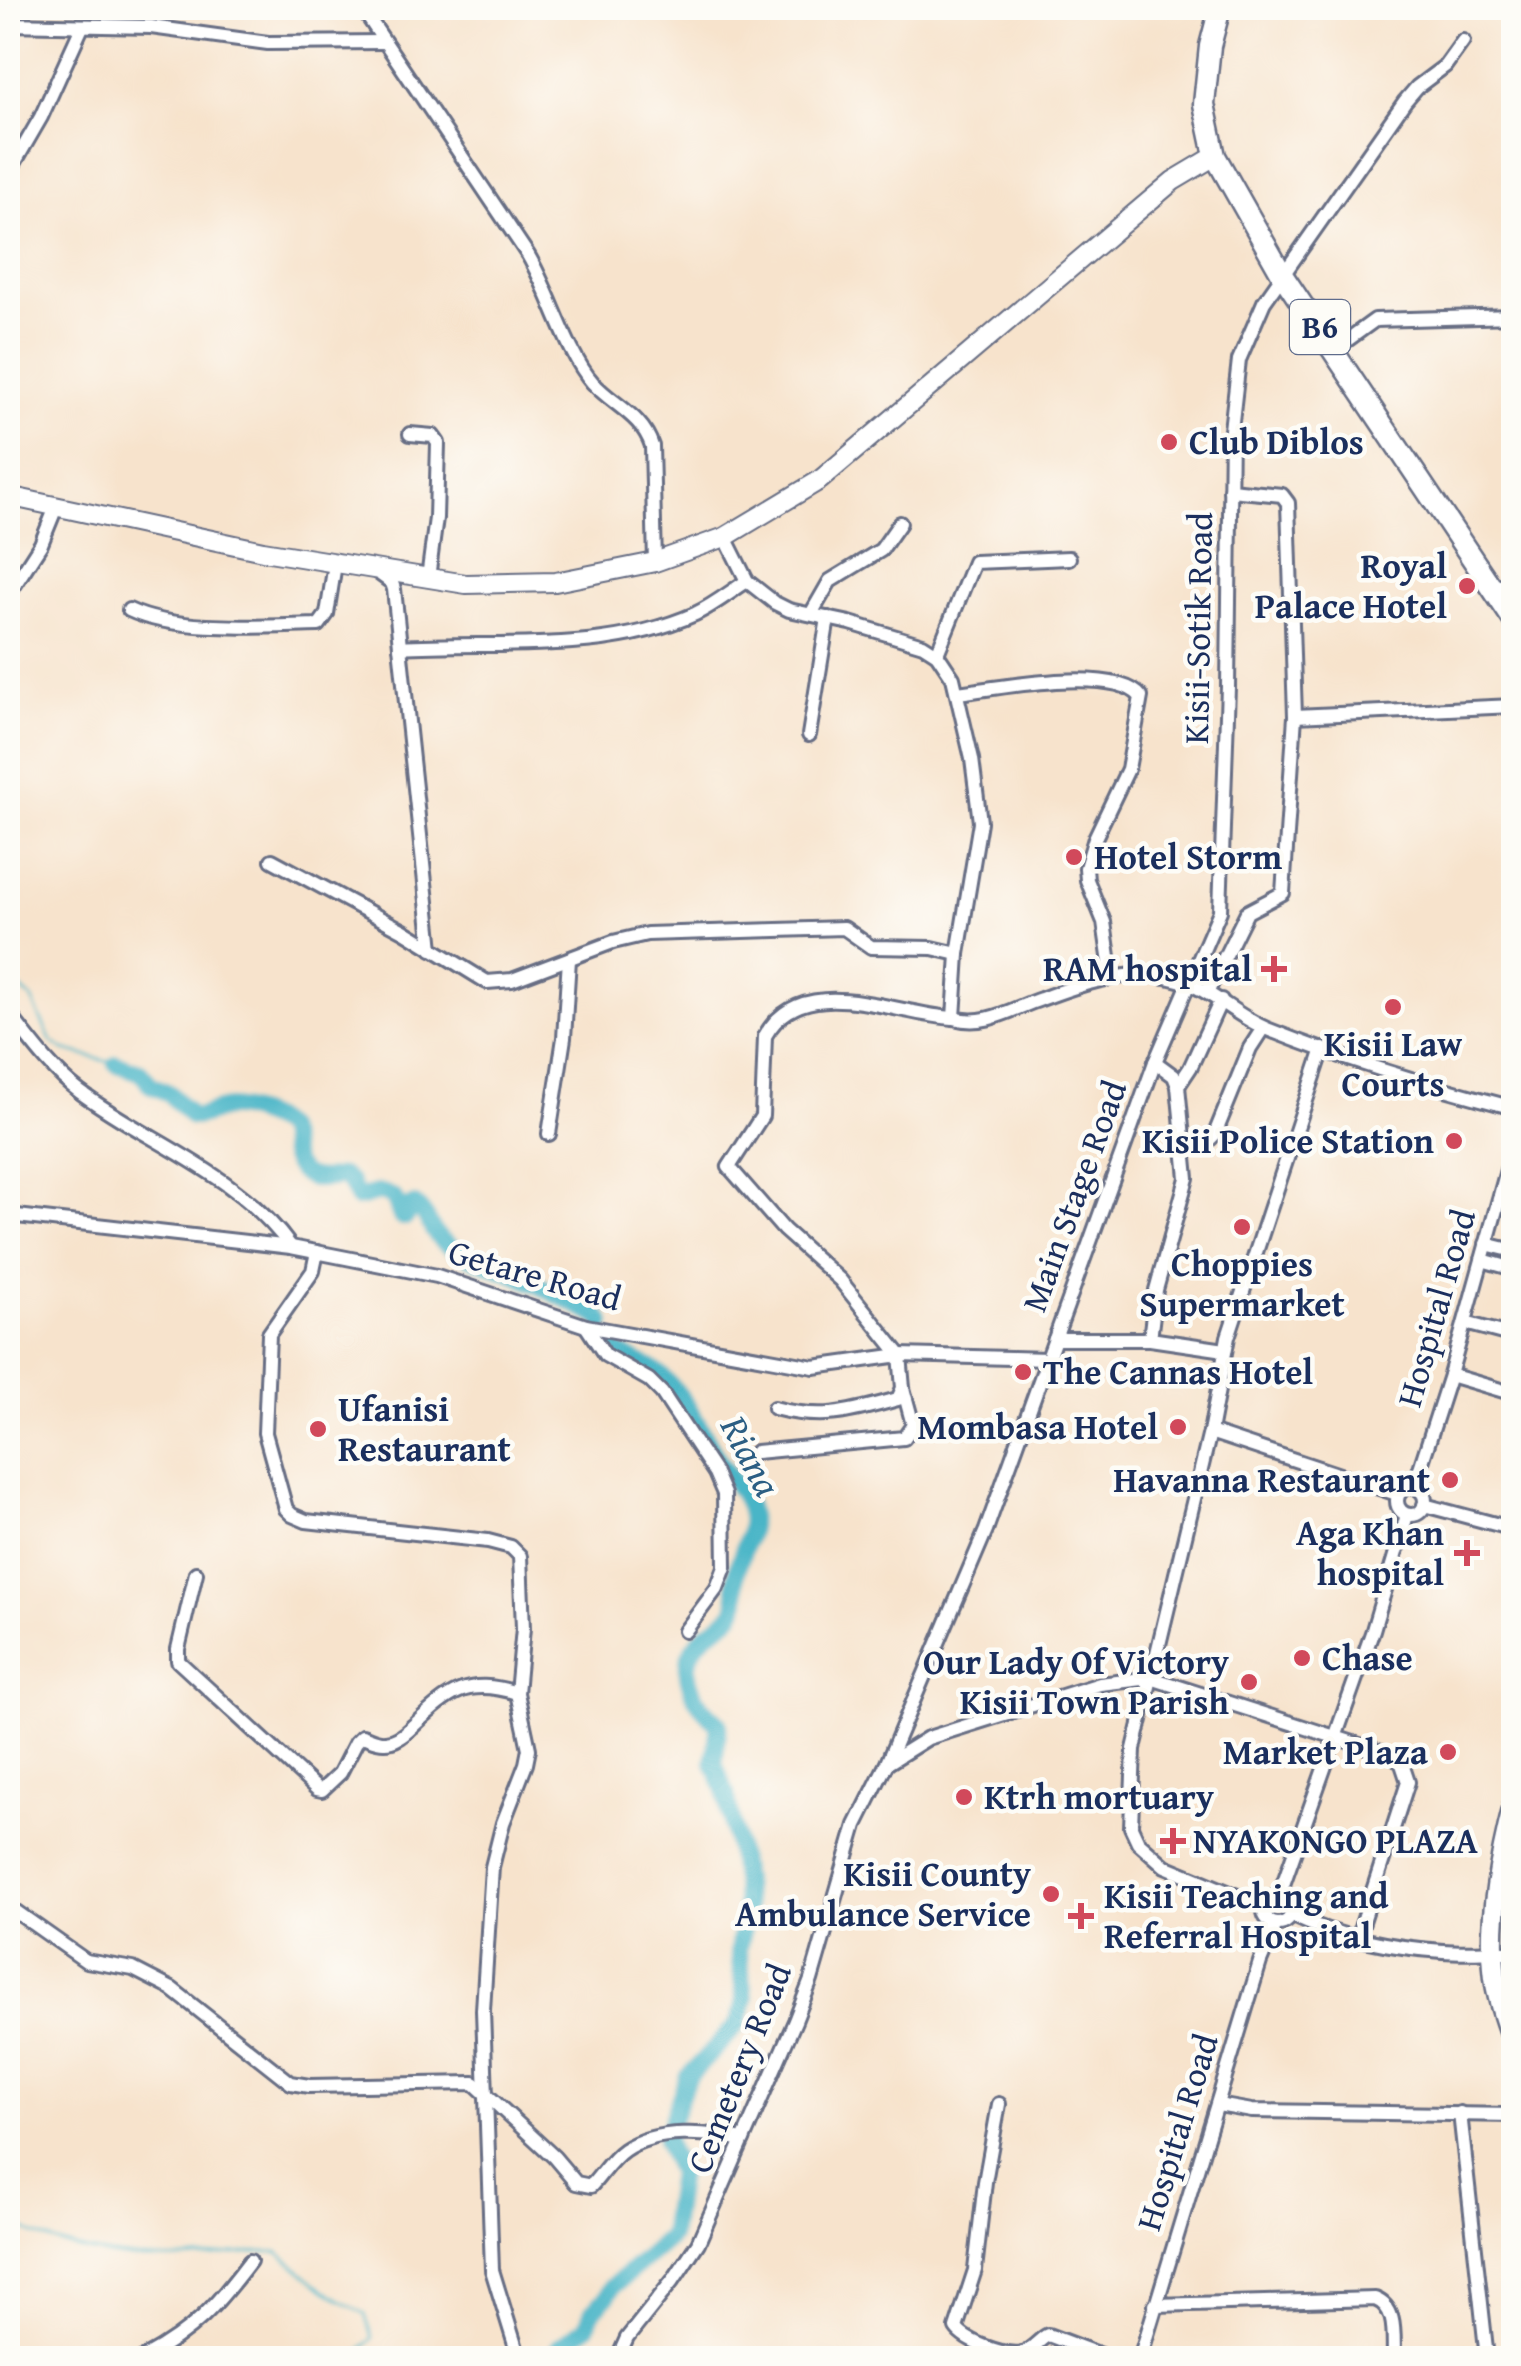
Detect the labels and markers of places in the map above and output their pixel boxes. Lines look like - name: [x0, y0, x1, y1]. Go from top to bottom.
- place label: Club Diblos: [1189, 416, 1364, 467]
- marker: Club Diblos: [1158, 431, 1180, 453]
- place label: Royal Palace Hotel: [1255, 540, 1447, 631]
- marker: Royal Palace Hotel: [1456, 575, 1478, 597]
- place label: Hotel Storm: [1094, 831, 1282, 882]
- marker: Hotel Storm: [1063, 846, 1085, 868]
- place label: RAM hospital: [1043, 943, 1252, 994]
- marker: RAM hospital: [1261, 956, 1287, 982]
- marker: Kisii Law Courts: [1382, 996, 1404, 1018]
- place label: Kisii Law Courts: [1324, 1018, 1463, 1109]
- place label: Kisii Police Station: [1142, 1115, 1434, 1166]
- marker: Kisii Police Station: [1443, 1130, 1465, 1152]
- marker: Choppies Supermarket: [1231, 1216, 1253, 1238]
- place label: Choppies Supermarket: [1139, 1238, 1345, 1329]
- place label: The Cannas Hotel: [1043, 1346, 1313, 1397]
- marker: The Cannas Hotel: [1012, 1361, 1034, 1383]
- place label: Ufanisi Restaurant: [338, 1383, 511, 1474]
- place label: Mombasa Hotel: [917, 1401, 1158, 1452]
- marker: Mombasa Hotel: [1167, 1416, 1189, 1438]
- marker: Ufanisi Restaurant: [307, 1418, 329, 1440]
- place label: Havanna Restaurant: [1113, 1454, 1430, 1505]
- marker: Havanna Restaurant: [1439, 1469, 1461, 1491]
- place label: Aga Khan hospital: [1296, 1507, 1444, 1598]
- marker: Aga Khan hospital: [1454, 1540, 1480, 1566]
- place label: Chase: [1322, 1632, 1413, 1683]
- place label: Our Lady Of Victory Kisii Town Parish: [923, 1636, 1229, 1727]
- marker: Chase: [1291, 1647, 1313, 1669]
- marker: Our Lady Of Victory Kisii Town Parish: [1238, 1671, 1260, 1693]
- place label: Market Plaza: [1223, 1726, 1428, 1777]
- marker: Market Plaza: [1437, 1741, 1459, 1763]
- place label: Ktrh mortuary: [984, 1771, 1214, 1822]
- marker: Ktrh mortuary: [953, 1786, 975, 1808]
- place label: NYAKONGO PLAZA: [1193, 1815, 1478, 1866]
- marker: NYAKONGO PLAZA: [1162, 1830, 1184, 1852]
- place label: Kisii County Ambulance Service: [735, 1848, 1031, 1939]
- place label: Kisii Teaching and Referral Hospital: [1104, 1870, 1389, 1961]
- marker: Kisii County Ambulance Service: [1040, 1883, 1062, 1905]
- marker: Kisii Teaching and Referral Hospital: [1068, 1903, 1094, 1929]

